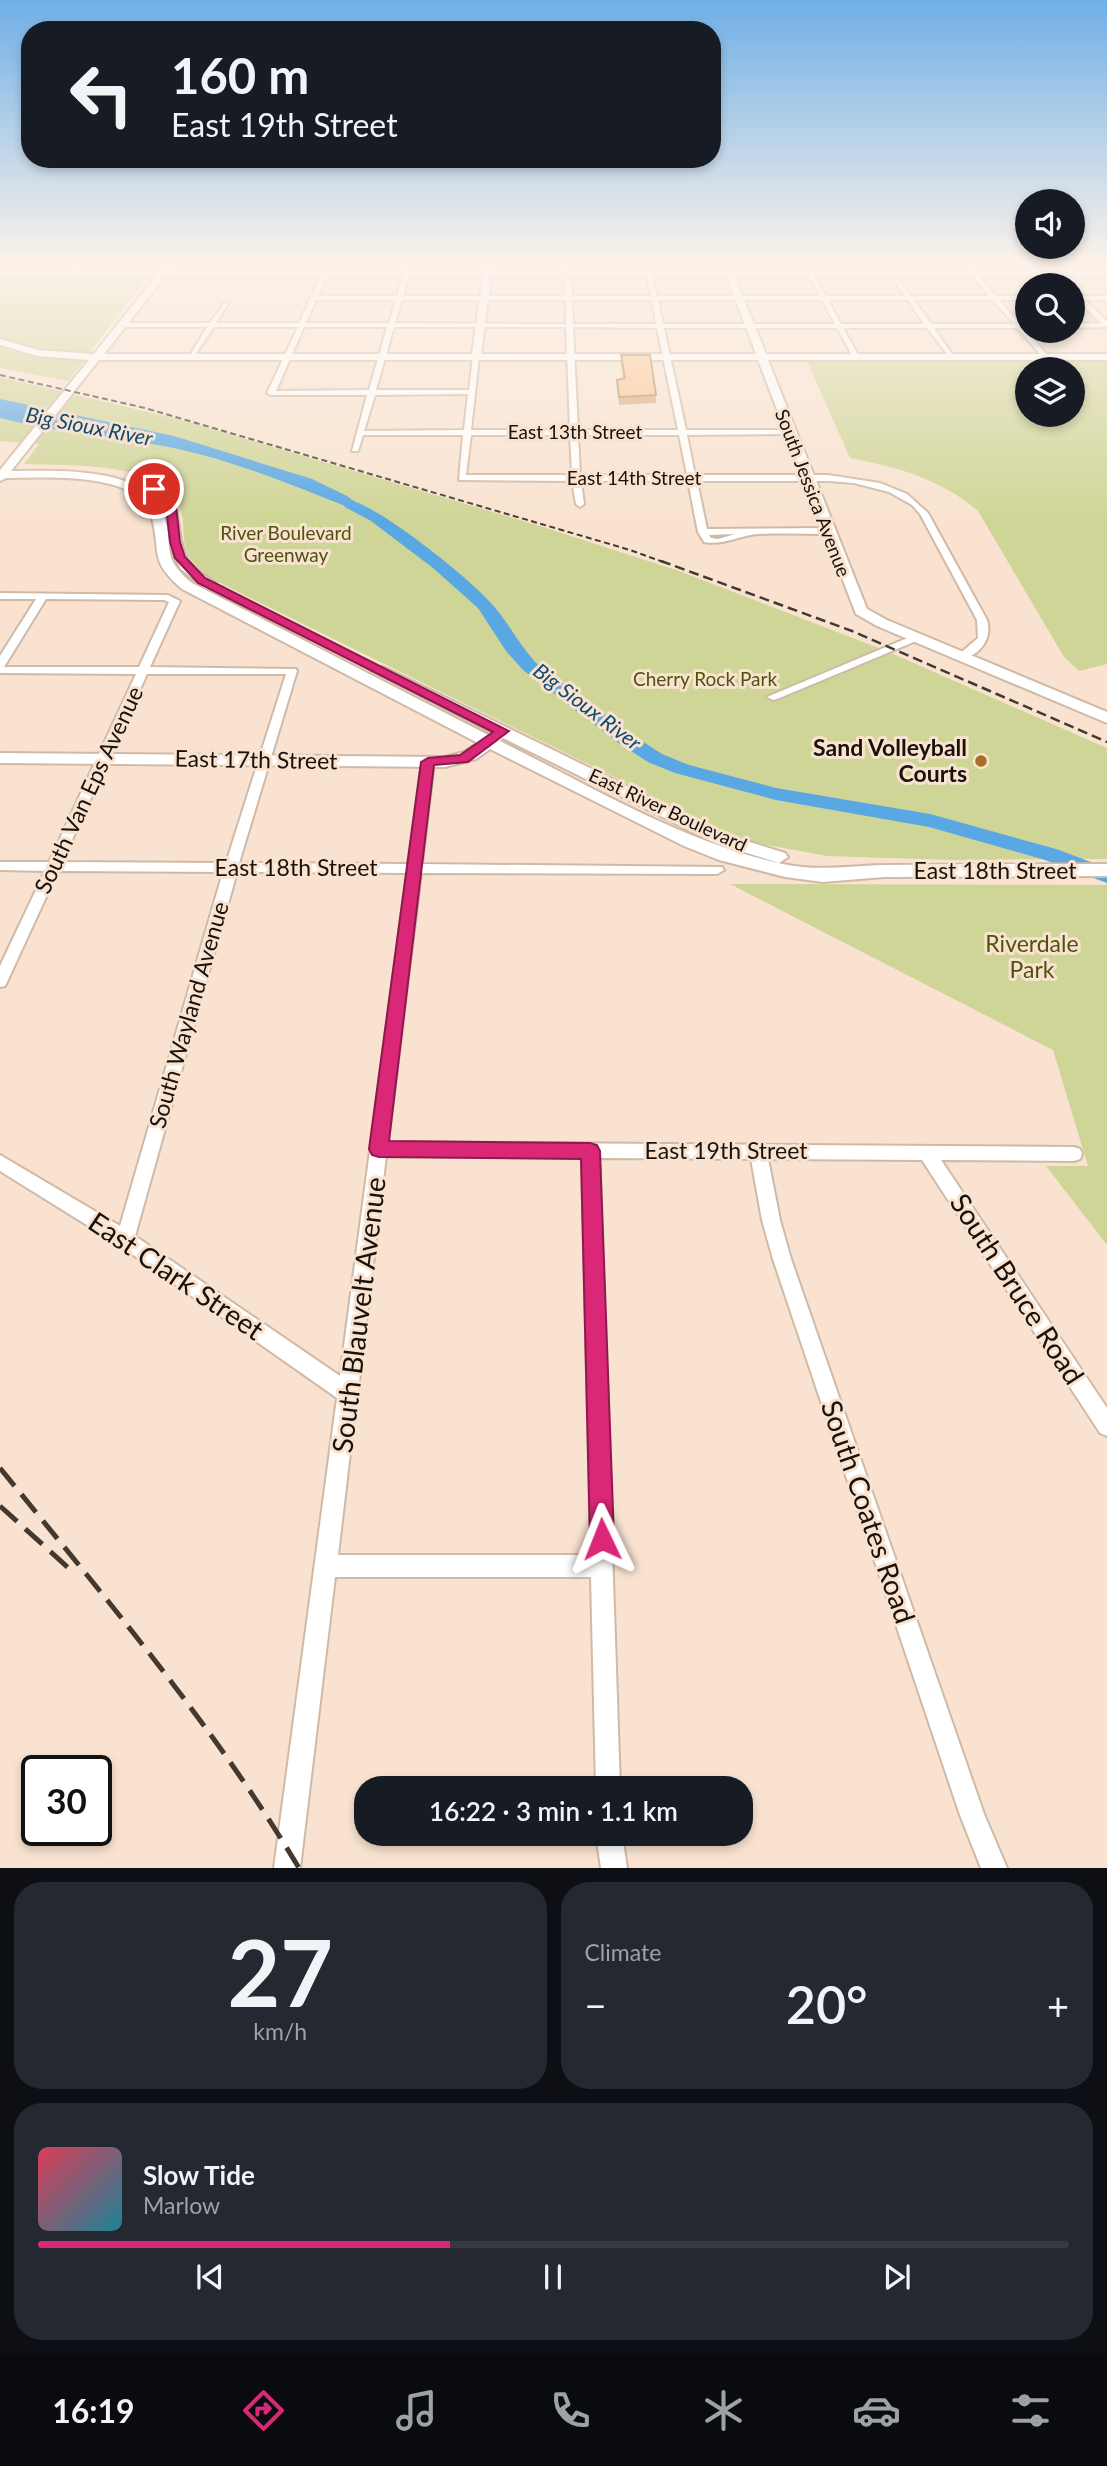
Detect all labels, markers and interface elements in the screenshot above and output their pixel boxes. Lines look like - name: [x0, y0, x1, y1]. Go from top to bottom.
- text: 160 m: [171, 46, 309, 104]
- icon: left: [56, 49, 147, 140]
- text: East 19th Street: [171, 105, 398, 144]
- map controls: [1015, 189, 1085, 427]
- button: sound: [1015, 189, 1085, 259]
- button: search: [1015, 273, 1085, 343]
- button: layers: [1015, 357, 1085, 427]
- water label: Big Sioux River: [24, 401, 155, 450]
- street label: South Jessica Avenue: [771, 406, 856, 580]
- street label: East 13th Street: [508, 420, 642, 443]
- pin: [124, 459, 184, 519]
- street label: East 14th Street: [567, 466, 701, 489]
- icon: arrive: [135, 470, 173, 508]
- park label: River Boulevard Greenway: [220, 521, 352, 566]
- water label: Big Sioux River: [529, 657, 647, 755]
- park label: Cherry Rock Park: [633, 667, 777, 690]
- street label: South Van Eps Avenue: [28, 681, 148, 898]
- place label: Sand Volleyball Courts: [813, 733, 967, 787]
- street label: East 17th Street: [174, 744, 338, 774]
- marker: Sand Volleyball Courts: [973, 753, 989, 769]
- street label: East River Boulevard: [586, 763, 751, 856]
- street label: East 18th Street: [215, 853, 378, 881]
- street label: East 18th Street: [914, 856, 1077, 884]
- street label: South Wayland Avenue: [142, 898, 234, 1131]
- park label: Riverdale Park: [985, 929, 1079, 983]
- street label: East 19th Street: [645, 1136, 808, 1164]
- street label: South Blauvelt Avenue: [324, 1175, 392, 1455]
- street label: South Bruce Road: [944, 1187, 1092, 1390]
- street label: East Clark Street: [83, 1204, 271, 1346]
- street label: South Coates Road: [815, 1396, 923, 1628]
- position arrow: [565, 1502, 639, 1576]
- speed limit sign: 30: [21, 1755, 112, 1846]
- text: 16:22 · 3 min · 1.1 km: [429, 1795, 678, 1827]
- text: 27: [227, 1917, 333, 2026]
- text: Climate: [585, 1938, 661, 1966]
- text: 20°: [786, 1973, 868, 2035]
- text: −: [585, 1982, 607, 2028]
- text: +: [1047, 1982, 1069, 2028]
- text: km/h: [253, 2017, 307, 2045]
- text: Slow Tide: [143, 2159, 255, 2191]
- text: Marlow: [143, 2191, 220, 2219]
- icon: previous: [191, 2258, 229, 2296]
- icon: pause: [534, 2258, 572, 2296]
- icon: next: [878, 2258, 916, 2296]
- icon: directions: [239, 2386, 288, 2435]
- icon: music: [392, 2386, 441, 2435]
- icon: phone: [546, 2386, 595, 2435]
- icon: climate: [699, 2386, 748, 2435]
- icon: car: [852, 2386, 901, 2435]
- icon: filters: [1006, 2386, 1055, 2435]
- text: 16:19: [52, 2391, 135, 2430]

